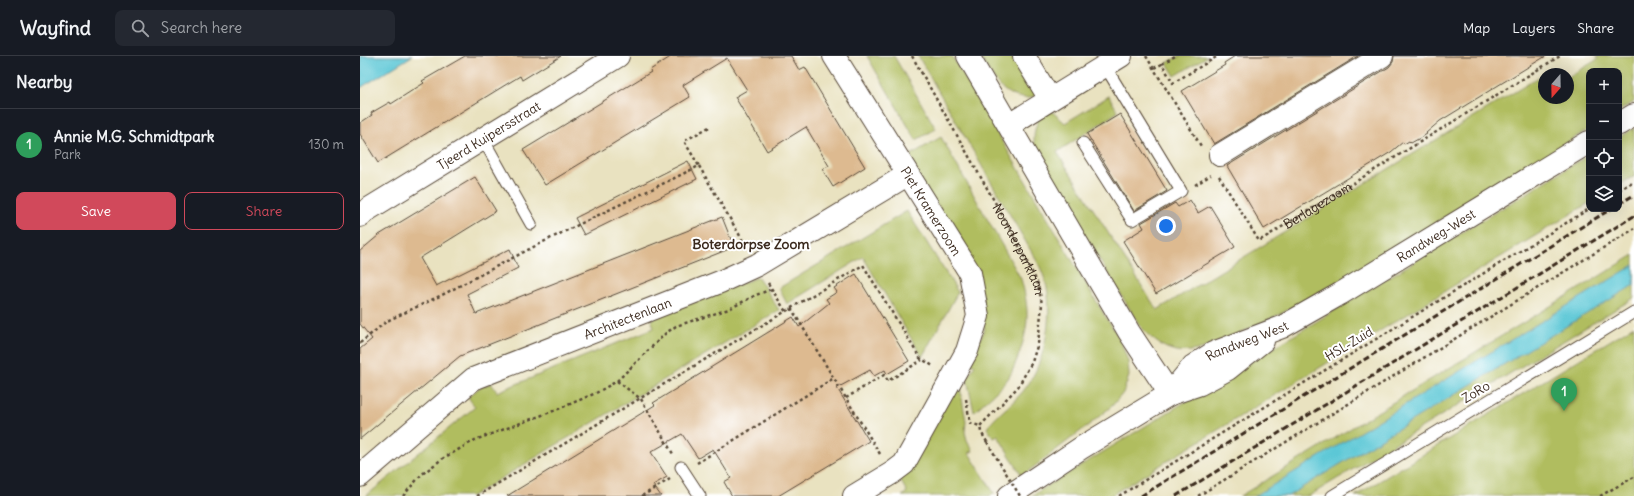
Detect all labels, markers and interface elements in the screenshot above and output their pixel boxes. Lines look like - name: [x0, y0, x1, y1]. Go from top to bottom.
- search box: [115, 10, 395, 46]
- text: Wayfind: [20, 16, 91, 40]
- icon: search: [129, 17, 151, 39]
- text: Search here: [161, 18, 242, 37]
- text: Map: [1463, 19, 1490, 37]
- text: Layers: [1512, 19, 1555, 37]
- text: Share: [1577, 19, 1614, 37]
- north arrow: [1538, 68, 1574, 104]
- map controls: [1586, 68, 1622, 212]
- button: +: [1586, 68, 1622, 104]
- text: Nearby: [16, 71, 72, 93]
- street label: Tjeerd Kuipersstraat: [434, 97, 544, 174]
- button: −: [1586, 104, 1622, 140]
- text: Annie M.G. Schmidtpark: [54, 127, 215, 146]
- text: 1: [26, 136, 32, 153]
- text: 130 m: [308, 136, 344, 153]
- button: locate: [1586, 140, 1622, 176]
- text: Park: [54, 146, 81, 163]
- street label: Piet Kramerzoom: [897, 163, 965, 259]
- button: layers: [1586, 176, 1622, 212]
- street label: Berlagezoom: [1280, 177, 1355, 233]
- button: Save: [16, 192, 176, 230]
- button: Share: [184, 192, 344, 230]
- street label: Noorderparklaan: [989, 200, 1049, 297]
- street label: Randweg-West: [1394, 205, 1479, 266]
- your location: [1156, 216, 1176, 236]
- district label: Boterdorpse Zoom: [692, 235, 810, 253]
- street label: Architectenlaan: [581, 293, 674, 343]
- street label: Randweg West: [1202, 316, 1292, 364]
- street label: HSL-Zuid: [1322, 323, 1376, 365]
- street label: ZoRo: [1459, 377, 1493, 407]
- pin: 1: [1551, 378, 1577, 411]

